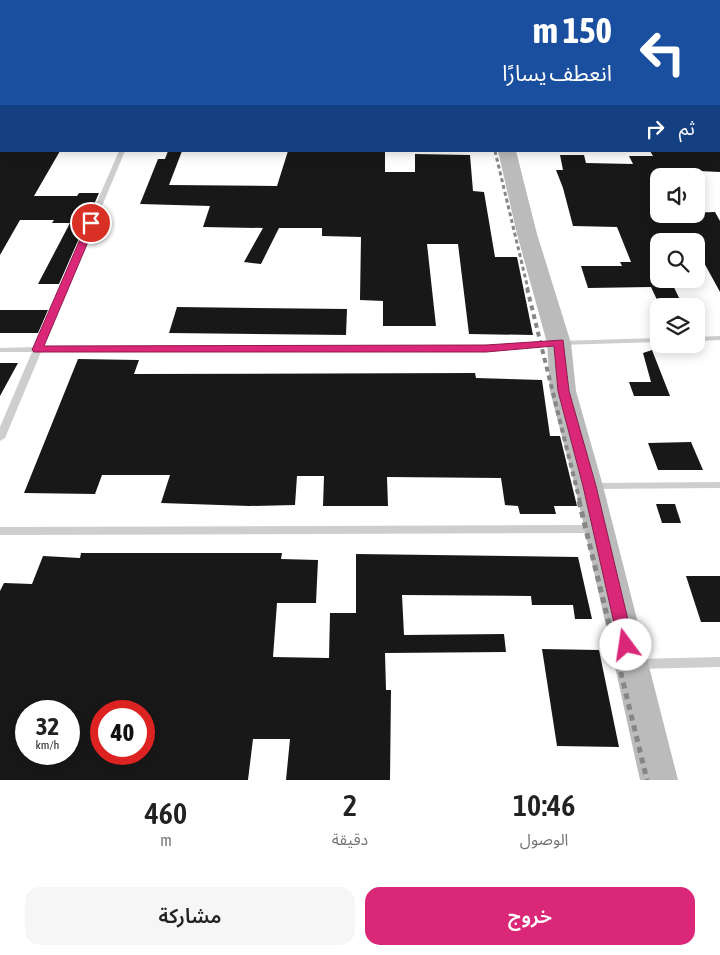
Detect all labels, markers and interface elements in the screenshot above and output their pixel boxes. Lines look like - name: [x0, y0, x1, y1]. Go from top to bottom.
- text: 150 m: [533, 10, 612, 50]
- icon: left: [630, 20, 695, 85]
- text: انعطف يسارًا: [502, 60, 612, 86]
- icon: right: [641, 115, 669, 143]
- text: ثم: [679, 117, 695, 139]
- map controls: [650, 168, 705, 353]
- button: sound: [650, 168, 705, 223]
- pin: [70, 202, 112, 244]
- icon: arrive: [77, 209, 105, 237]
- button: search: [650, 233, 705, 288]
- button: layers: [650, 298, 705, 353]
- position arrow: [599, 618, 651, 670]
- speed limit sign: 40: [90, 700, 155, 765]
- text: 32: [36, 712, 59, 740]
- text: km/h: [36, 738, 59, 752]
- text: 2: [343, 788, 357, 822]
- text: 10:46: [513, 788, 575, 822]
- text: 460: [145, 796, 187, 830]
- text: دقيقة: [332, 830, 368, 848]
- text: الوصول: [520, 830, 568, 848]
- text: m: [160, 831, 172, 849]
- button: مشاركة: [25, 887, 355, 945]
- button: خروج: [365, 887, 695, 945]

